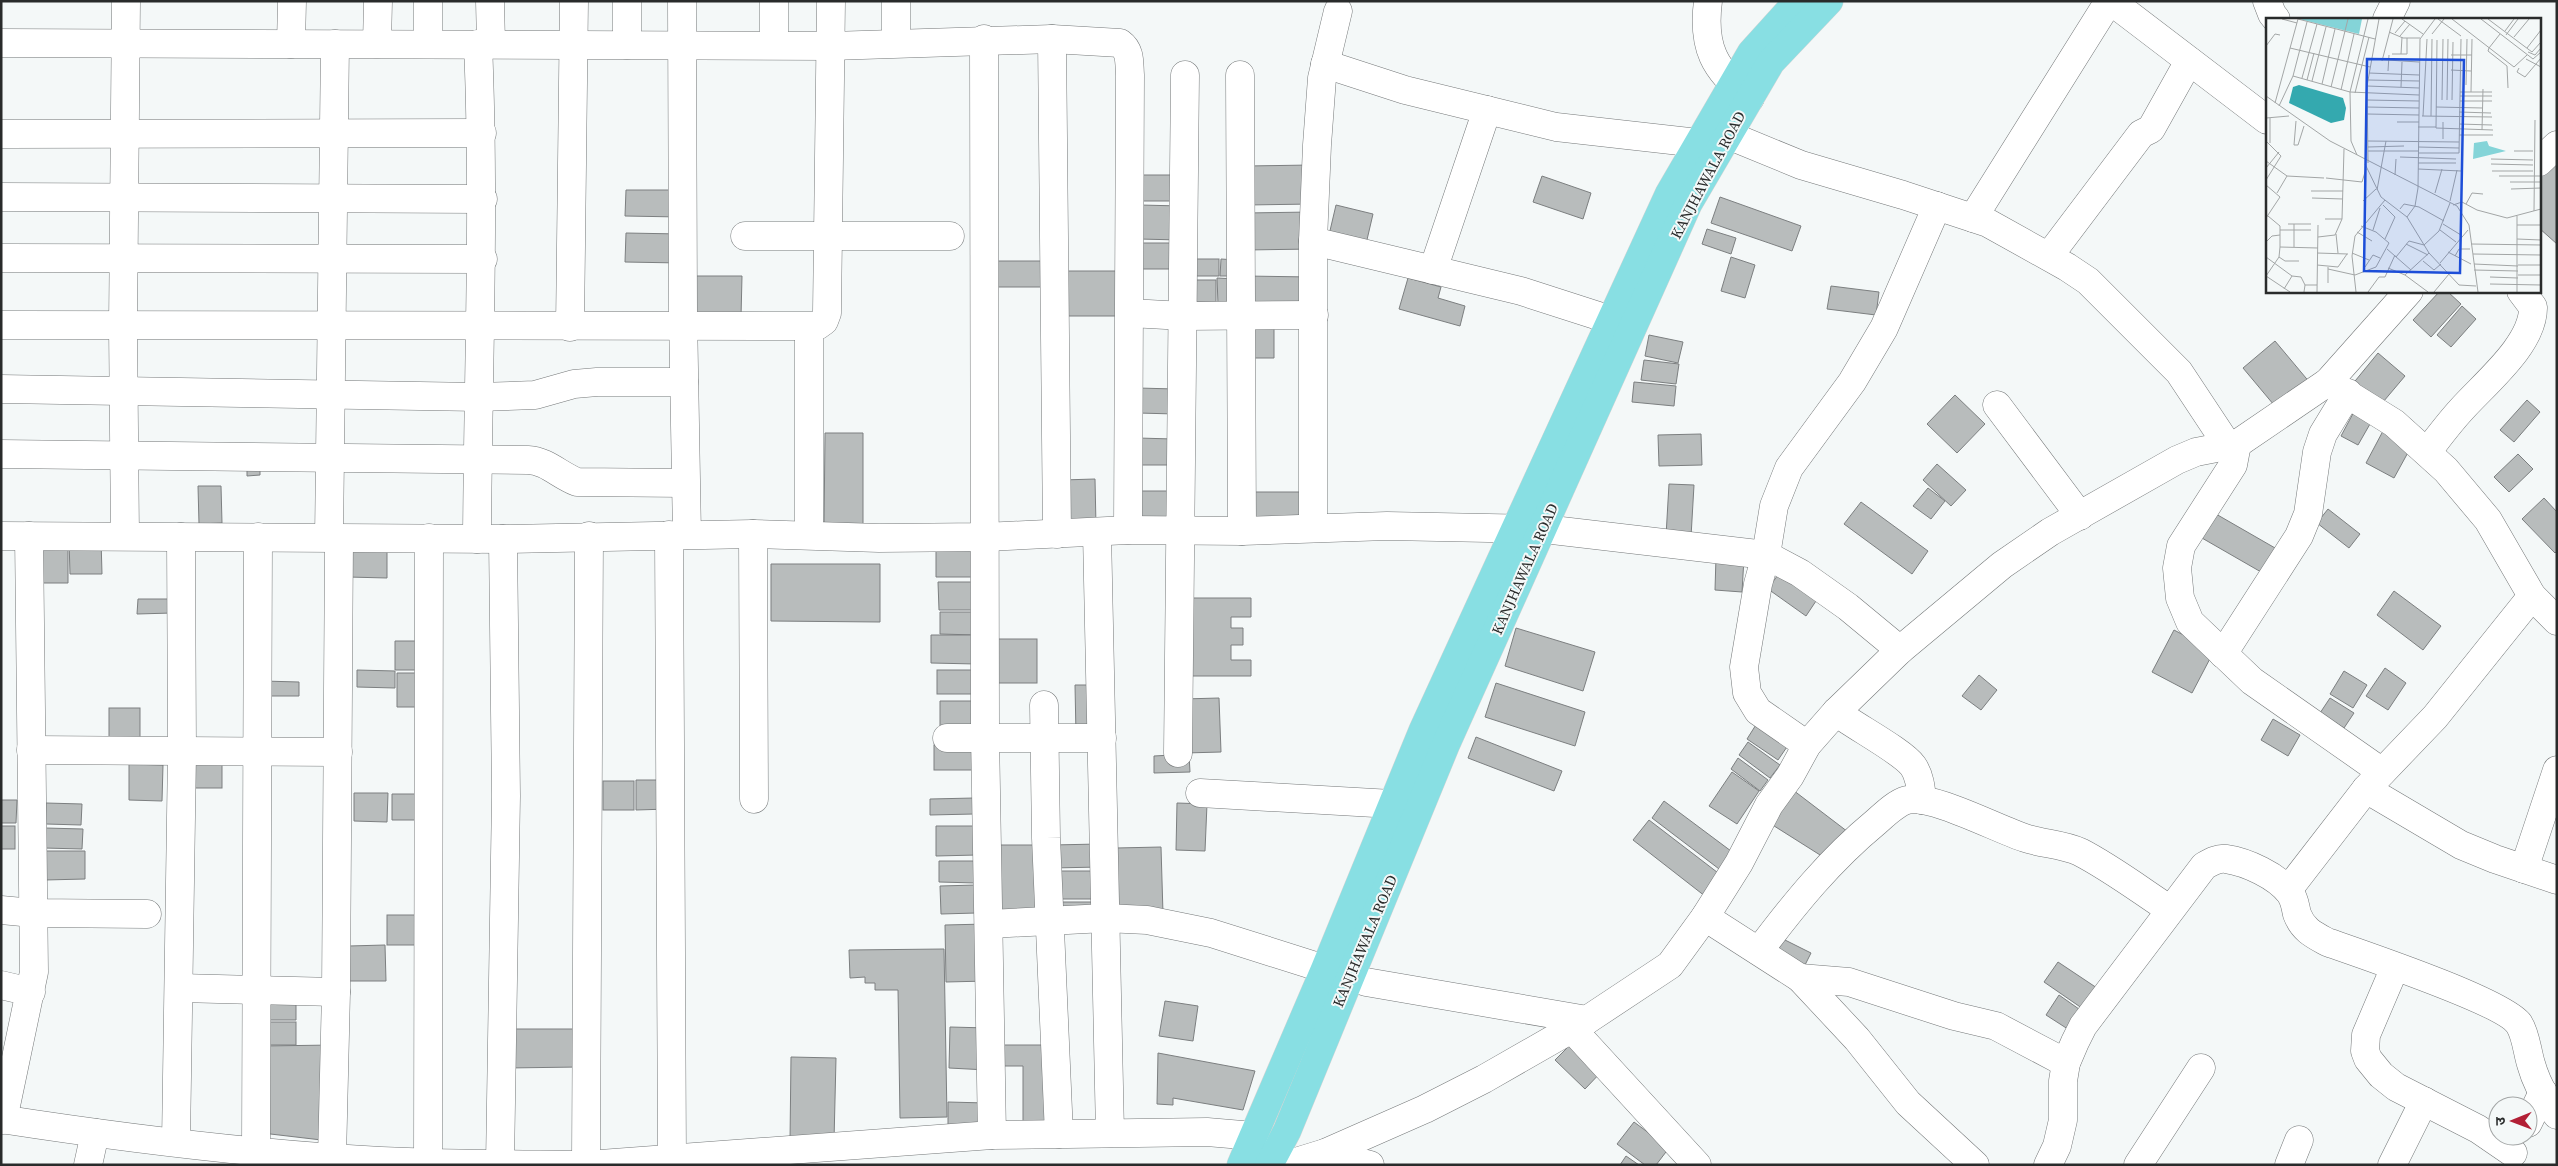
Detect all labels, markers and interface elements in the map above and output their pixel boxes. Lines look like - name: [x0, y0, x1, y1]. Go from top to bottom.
- inset map: [2266, 18, 2540, 292]
- street label: KANJHAWALA ROAD: [1665, 107, 1750, 242]
- street label: KANJHAWALA ROAD: [1486, 500, 1563, 638]
- street label: KANJHAWALA ROAD: [1327, 871, 1402, 1010]
- north arrow: [2488, 1096, 2538, 1146]
- text: उ: [2490, 1116, 2510, 1126]

